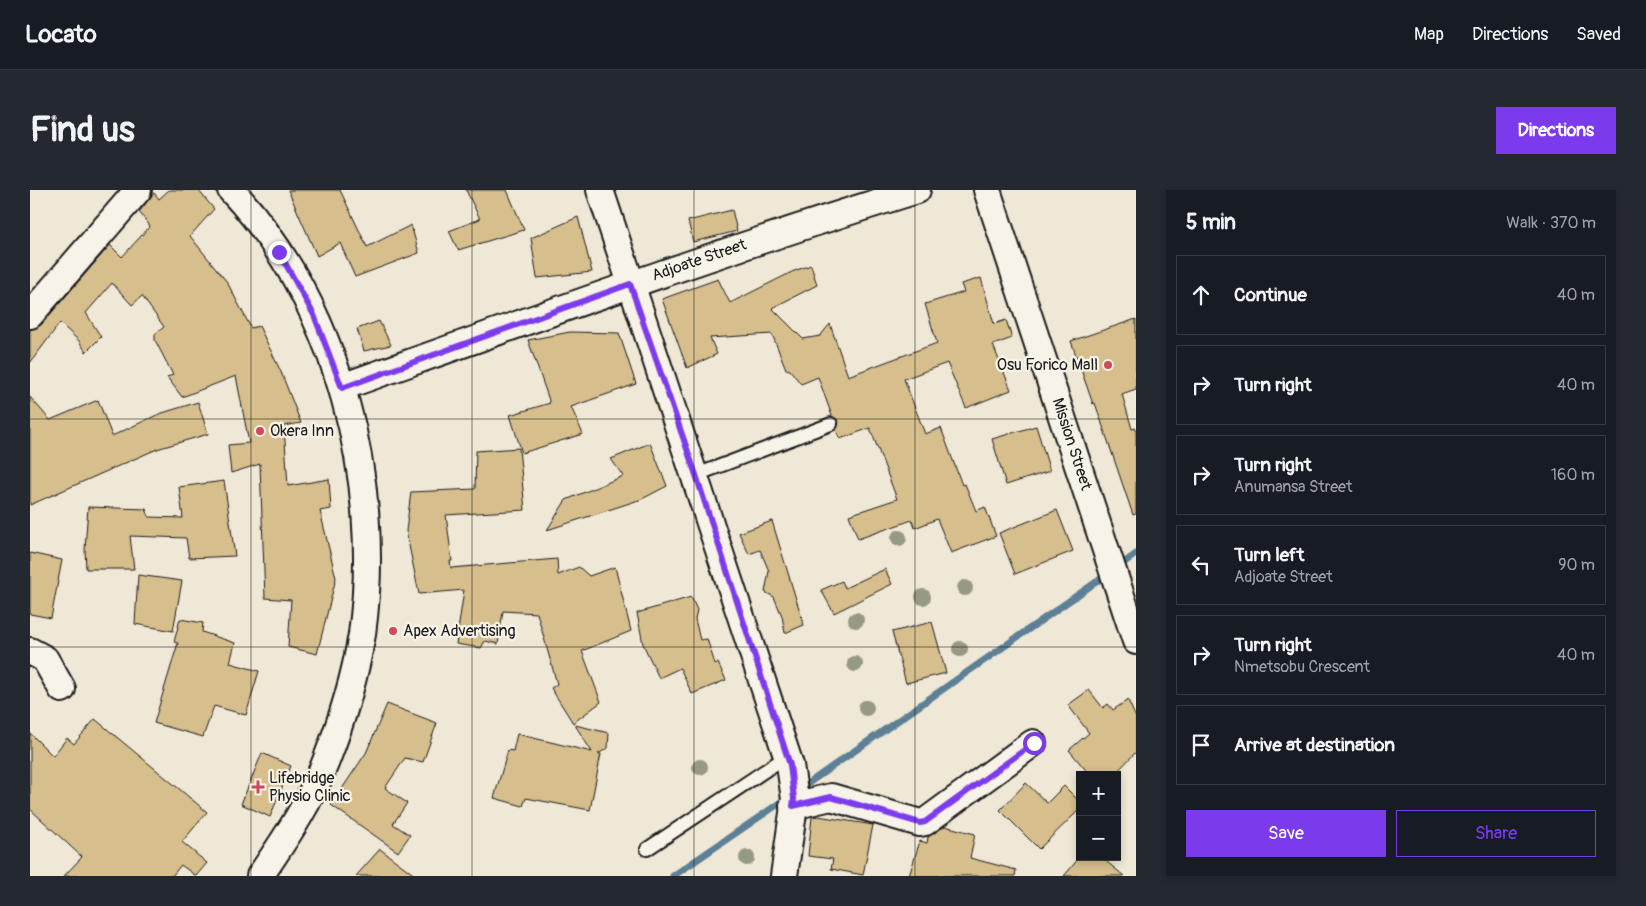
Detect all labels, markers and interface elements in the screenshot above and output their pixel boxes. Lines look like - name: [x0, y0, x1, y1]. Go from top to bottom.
- text: Locato: [25, 20, 97, 49]
- text: Map: [1414, 23, 1444, 46]
- text: Directions: [1472, 23, 1548, 46]
- text: Saved: [1576, 23, 1621, 46]
- button: Directions: [1496, 107, 1616, 154]
- text: Find us: [30, 108, 135, 152]
- text: 5 min: [1186, 209, 1236, 236]
- text: Walk · 370 m: [1506, 213, 1596, 233]
- street label: Adjoate Street: [649, 234, 749, 286]
- route end: [268, 241, 291, 264]
- icon: ahead: [1187, 281, 1215, 309]
- text: Continue: [1234, 283, 1307, 307]
- text: 40 m: [1557, 285, 1595, 305]
- place label: Osu Forico Mall: [997, 355, 1098, 375]
- marker: Osu Forico Mall: [1102, 359, 1114, 371]
- icon: right: [1187, 371, 1215, 399]
- text: Turn right: [1234, 373, 1312, 397]
- text: 40 m: [1557, 375, 1595, 395]
- street label: Mission Street: [1048, 395, 1096, 493]
- place label: Okera Inn: [270, 421, 334, 441]
- marker: Okera Inn: [254, 425, 266, 437]
- text: Turn right: [1234, 453, 1312, 477]
- icon: right: [1187, 461, 1215, 489]
- text: 160 m: [1551, 465, 1595, 485]
- text: Anumansa Street: [1234, 477, 1352, 497]
- text: Turn left: [1234, 543, 1304, 567]
- icon: left: [1187, 551, 1215, 579]
- text: 90 m: [1558, 555, 1595, 575]
- text: Adjoate Street: [1234, 567, 1333, 587]
- place label: Apex Advertising: [403, 621, 516, 641]
- marker: Apex Advertising: [387, 625, 399, 637]
- text: Turn right: [1234, 633, 1312, 657]
- icon: right: [1187, 641, 1215, 669]
- text: 40 m: [1557, 645, 1595, 665]
- text: Nmetsobu Crescent: [1234, 657, 1370, 677]
- icon: arrive: [1187, 731, 1215, 759]
- route start: [1023, 732, 1046, 755]
- text: Arrive at destination: [1234, 733, 1395, 757]
- place label: Lifebridge Physio Clinic: [269, 768, 351, 806]
- map controls: [1076, 771, 1121, 861]
- button: +: [1076, 771, 1121, 816]
- marker: Lifebridge Physio Clinic: [251, 780, 265, 794]
- button: Save: [1186, 810, 1386, 857]
- button: Share: [1396, 810, 1596, 857]
- button: −: [1076, 816, 1121, 861]

